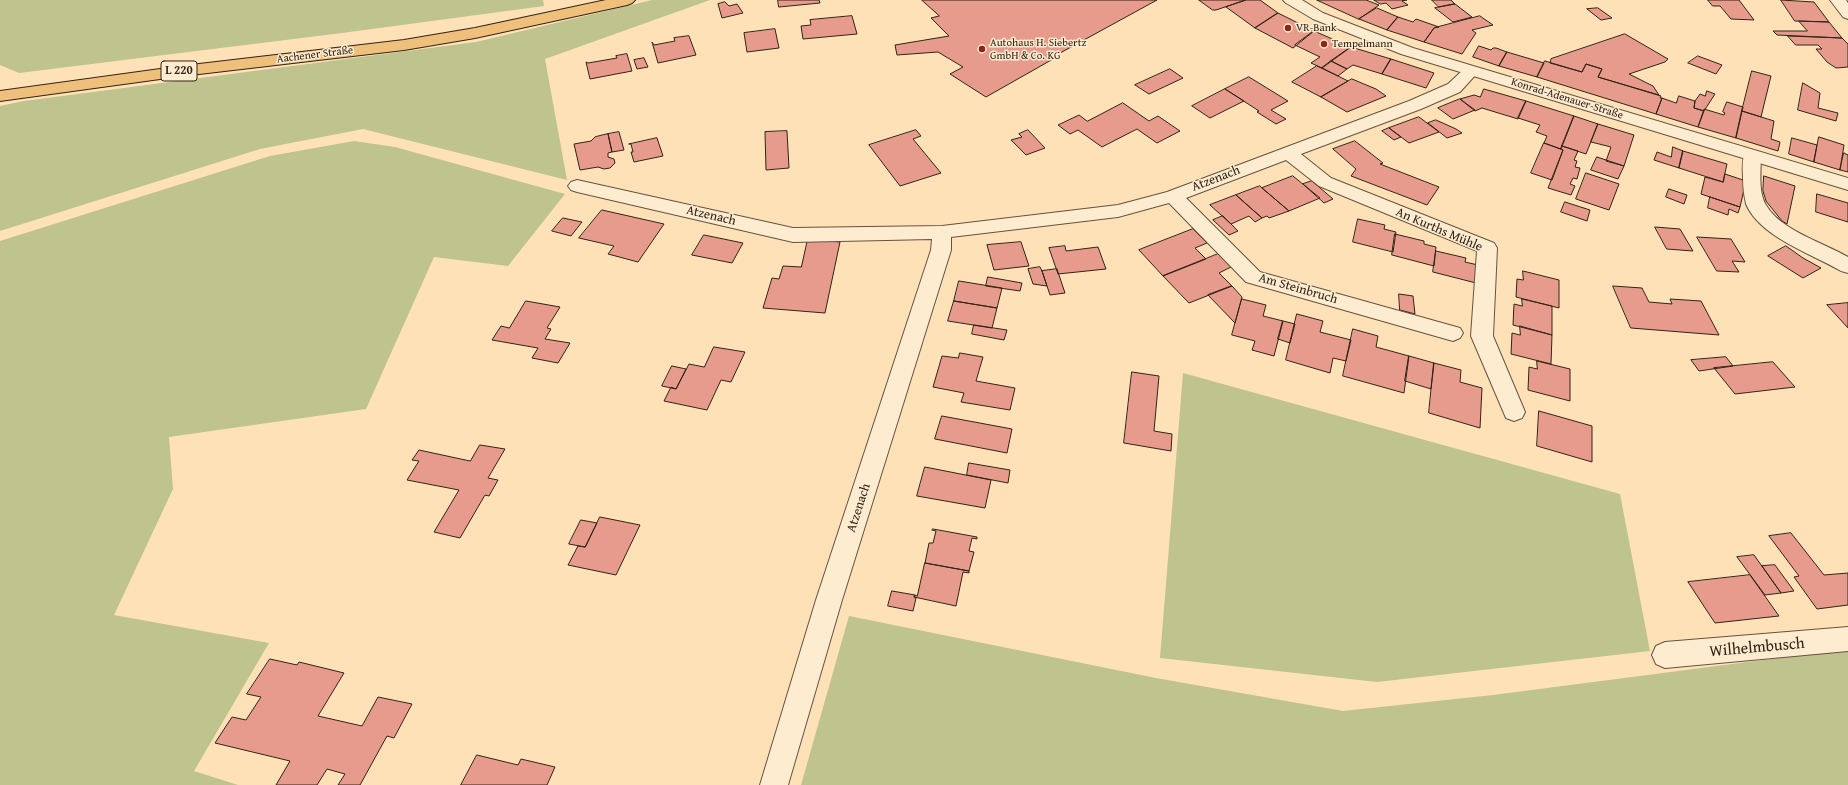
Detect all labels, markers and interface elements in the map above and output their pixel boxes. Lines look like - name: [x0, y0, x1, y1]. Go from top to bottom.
- place label: VR-Bank: [1296, 21, 1337, 35]
- marker: VR-Bank: [1283, 23, 1293, 33]
- place label: Autohaus H. Siebertz GmbH & Co. KG: [990, 36, 1086, 62]
- place label: Tempelmann: [1332, 37, 1393, 51]
- marker: Tempelmann: [1319, 39, 1329, 49]
- street label: Aachener Straße: [276, 44, 354, 66]
- marker: Autohaus H. Siebertz GmbH & Co. KG: [977, 44, 987, 54]
- road number: L 220: [161, 61, 197, 81]
- street label: Konrad-Adenauer-Straße: [1509, 76, 1625, 122]
- street label: Atzenach: [1190, 163, 1242, 195]
- street label: Atzenach: [685, 203, 737, 229]
- street label: An Kurths Mühle: [1393, 205, 1485, 255]
- street label: Am Steinbruch: [1257, 270, 1339, 308]
- street label: Atzenach: [844, 482, 874, 534]
- street label: Wilhelmbusch: [1708, 634, 1806, 662]

